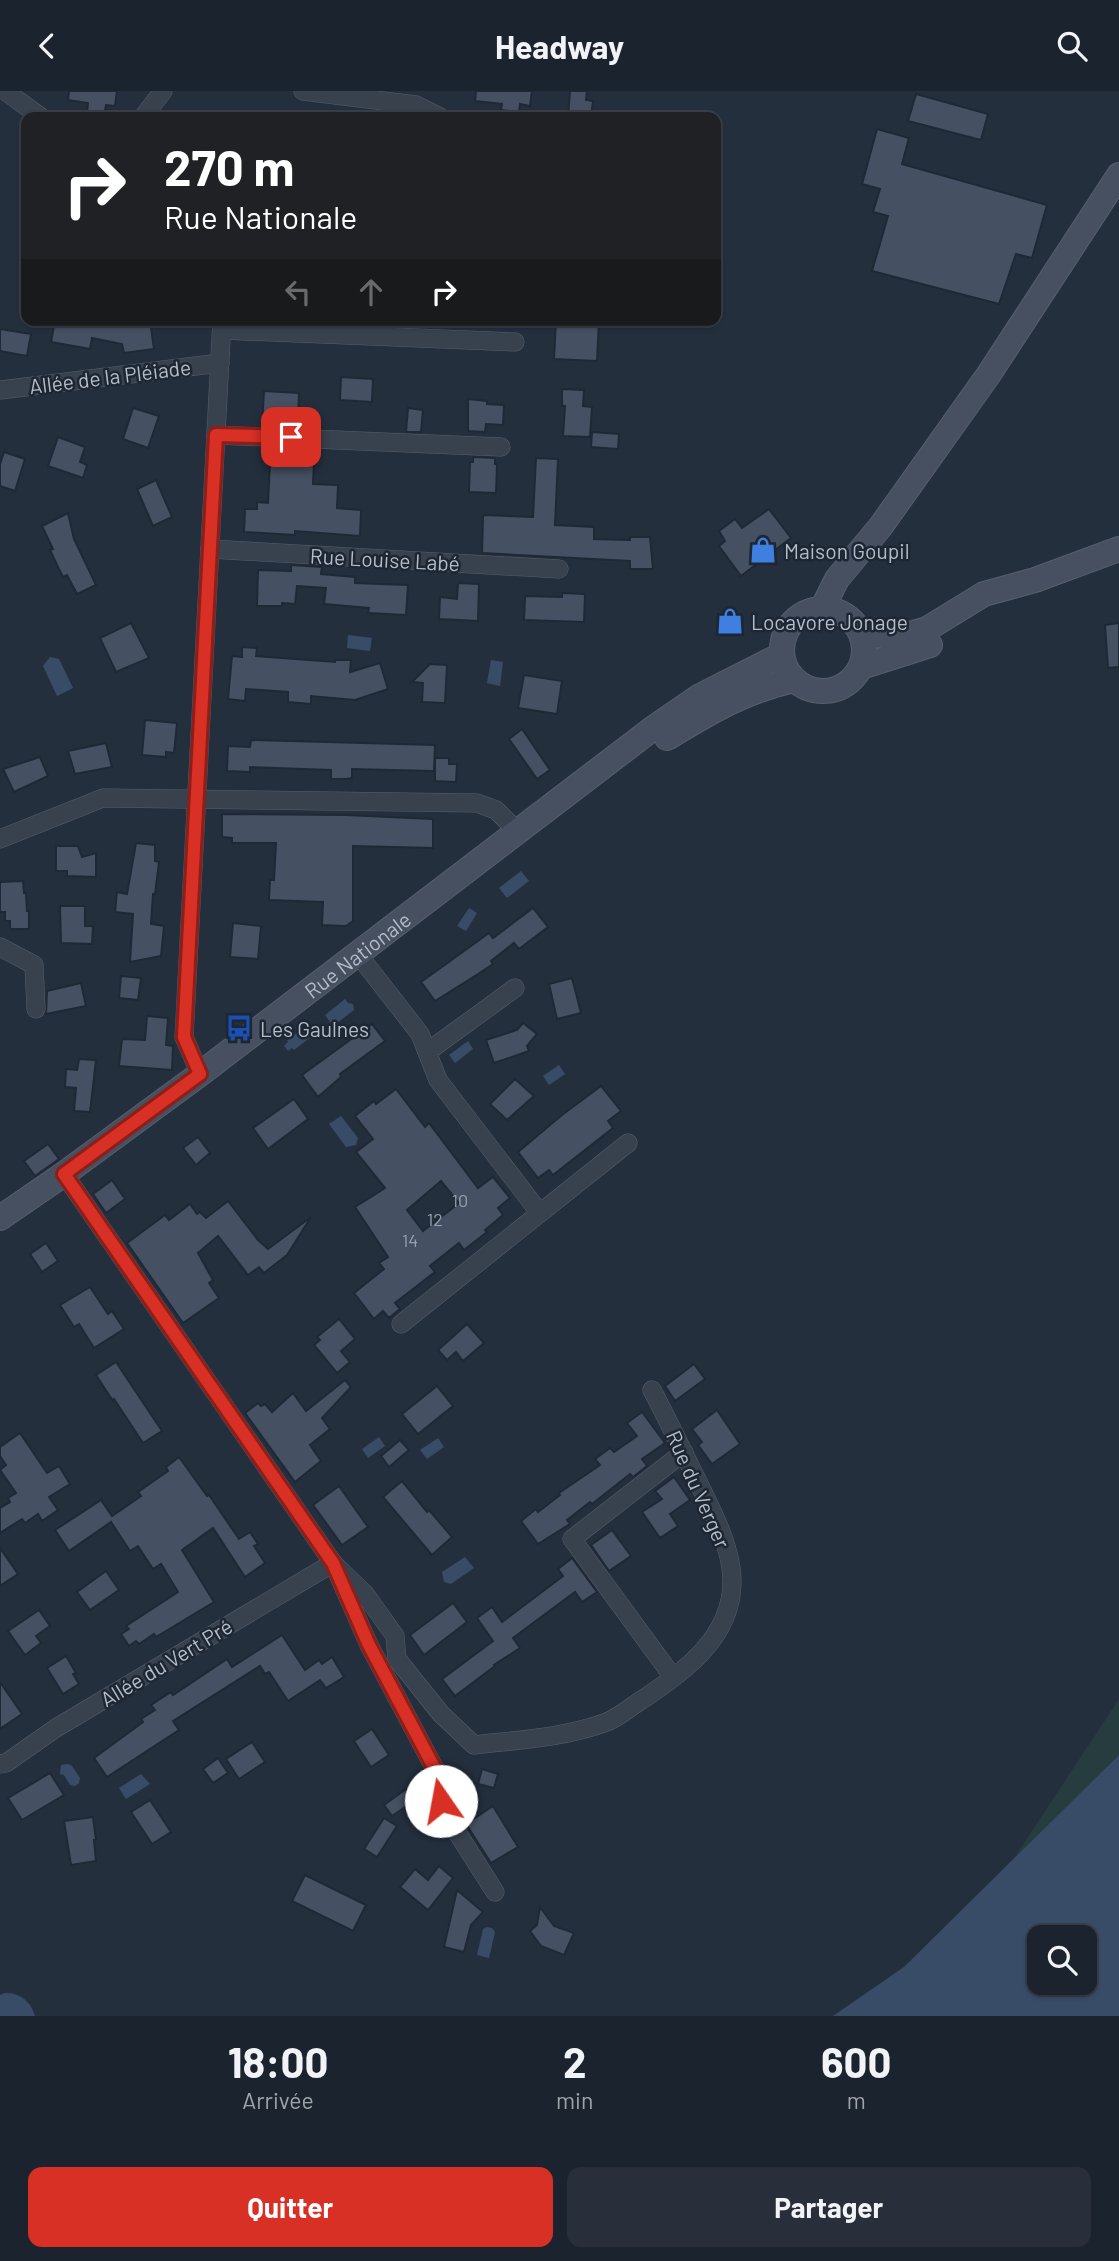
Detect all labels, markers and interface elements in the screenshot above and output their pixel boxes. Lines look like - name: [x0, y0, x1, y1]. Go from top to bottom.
- icon: back: [28, 27, 66, 65]
- text: Headway: [495, 27, 624, 65]
- icon: search: [1053, 27, 1091, 65]
- text: 270 m: [164, 137, 294, 196]
- icon: right: [49, 140, 140, 231]
- text: Rue Nationale: [164, 197, 357, 235]
- icon: left: [279, 273, 317, 311]
- icon: ahead: [352, 273, 390, 311]
- icon: right: [425, 273, 463, 311]
- street label: Allée de la Pléiade: [28, 354, 192, 398]
- pin: [261, 407, 321, 467]
- icon: arrive: [272, 418, 310, 456]
- shop icon: Maison Goupil: [748, 535, 778, 565]
- place label: Maison Goupil: [784, 538, 910, 563]
- street label: Rue Louise Labé: [309, 543, 461, 575]
- shop icon: Locavore Jonage: [715, 606, 745, 636]
- place label: Locavore Jonage: [751, 609, 908, 634]
- street label: Rue Nationale: [299, 906, 415, 1003]
- bus stop icon: Les Gaulnes: [224, 1013, 254, 1043]
- place label: Les Gaulnes: [260, 1016, 369, 1041]
- house number: 10: [452, 1189, 468, 1211]
- house number: 12: [427, 1208, 443, 1230]
- house number: 14: [402, 1229, 418, 1251]
- street label: Rue du Verger: [662, 1426, 736, 1552]
- street label: Allée du Vert Pré: [96, 1613, 236, 1711]
- position arrow: [404, 1764, 478, 1838]
- map controls: [1027, 1925, 1097, 1995]
- button: search: [1027, 1925, 1097, 1995]
- text: 18:00: [228, 2036, 328, 2086]
- text: 2: [563, 2036, 586, 2086]
- text: 600: [821, 2036, 891, 2086]
- text: Arrivée: [242, 2086, 314, 2114]
- text: min: [556, 2086, 593, 2114]
- text: m: [847, 2086, 866, 2114]
- button: Quitter: [28, 2167, 553, 2247]
- button: Partager: [567, 2167, 1091, 2247]

